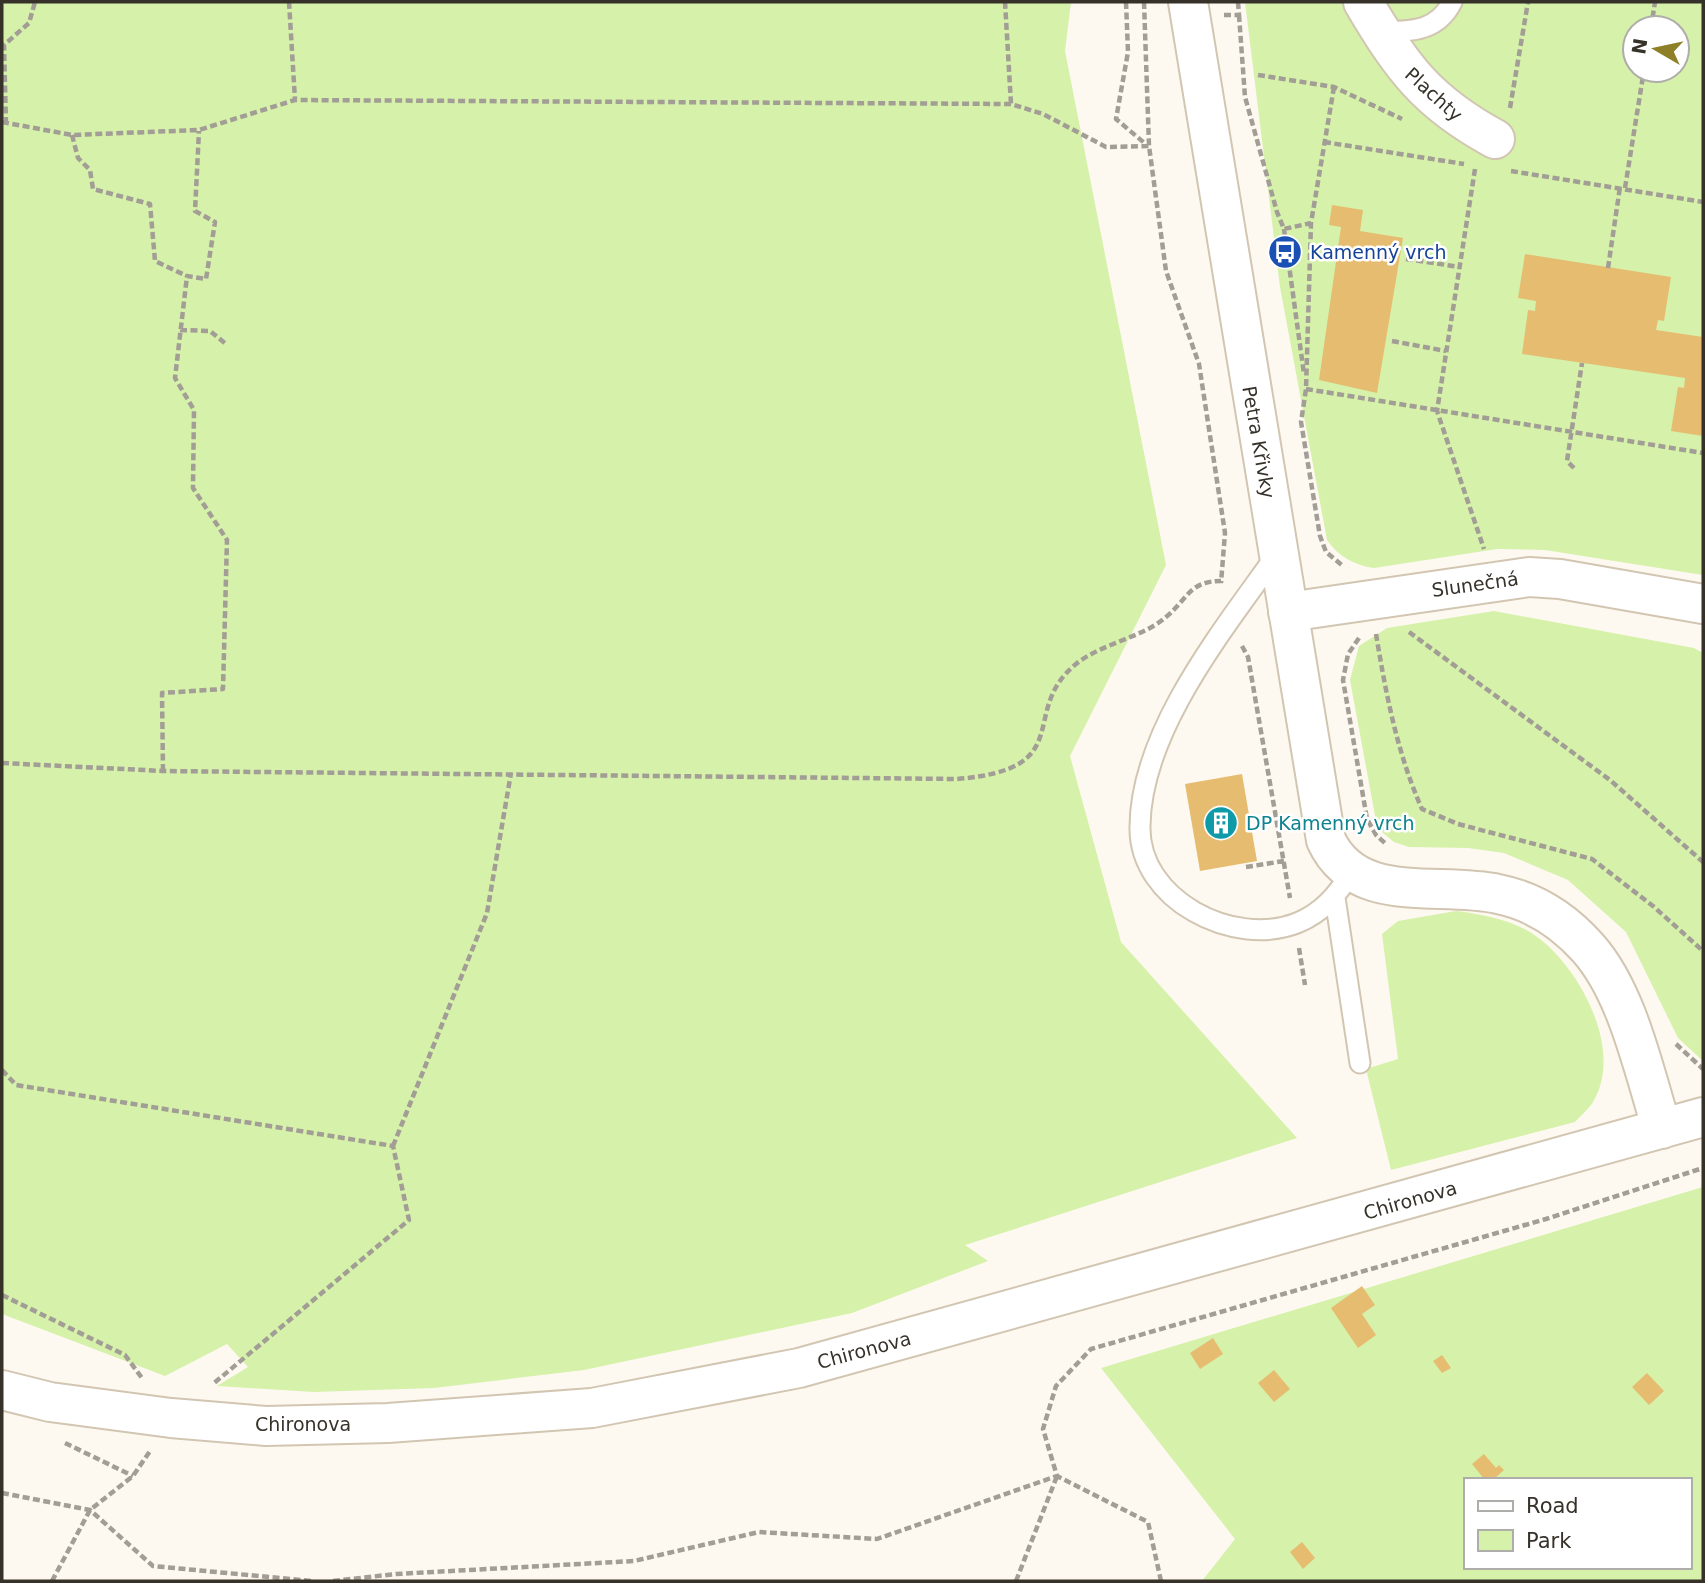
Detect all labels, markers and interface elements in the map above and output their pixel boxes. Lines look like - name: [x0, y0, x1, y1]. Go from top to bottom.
- north arrow: [1621, 14, 1691, 84]
- text: N: [1627, 37, 1651, 56]
- street label: Plachty: [1401, 63, 1467, 125]
- bus stop icon: Kamenný vrch: [1266, 233, 1304, 271]
- place label: Kamenný vrch: [1310, 241, 1446, 263]
- street label: Petra Křivky: [1238, 384, 1280, 500]
- street label: Slunečná: [1430, 567, 1520, 601]
- building icon: DP Kamenný vrch: [1202, 804, 1240, 842]
- place label: DP Kamenný vrch: [1246, 812, 1415, 834]
- street label: Chironova: [1361, 1176, 1459, 1224]
- street label: Chironova: [815, 1327, 913, 1373]
- street label: Chironova: [255, 1413, 351, 1435]
- legend: [1464, 1478, 1691, 1569]
- text: Road: [1526, 1494, 1579, 1518]
- text: Park: [1526, 1529, 1572, 1553]

